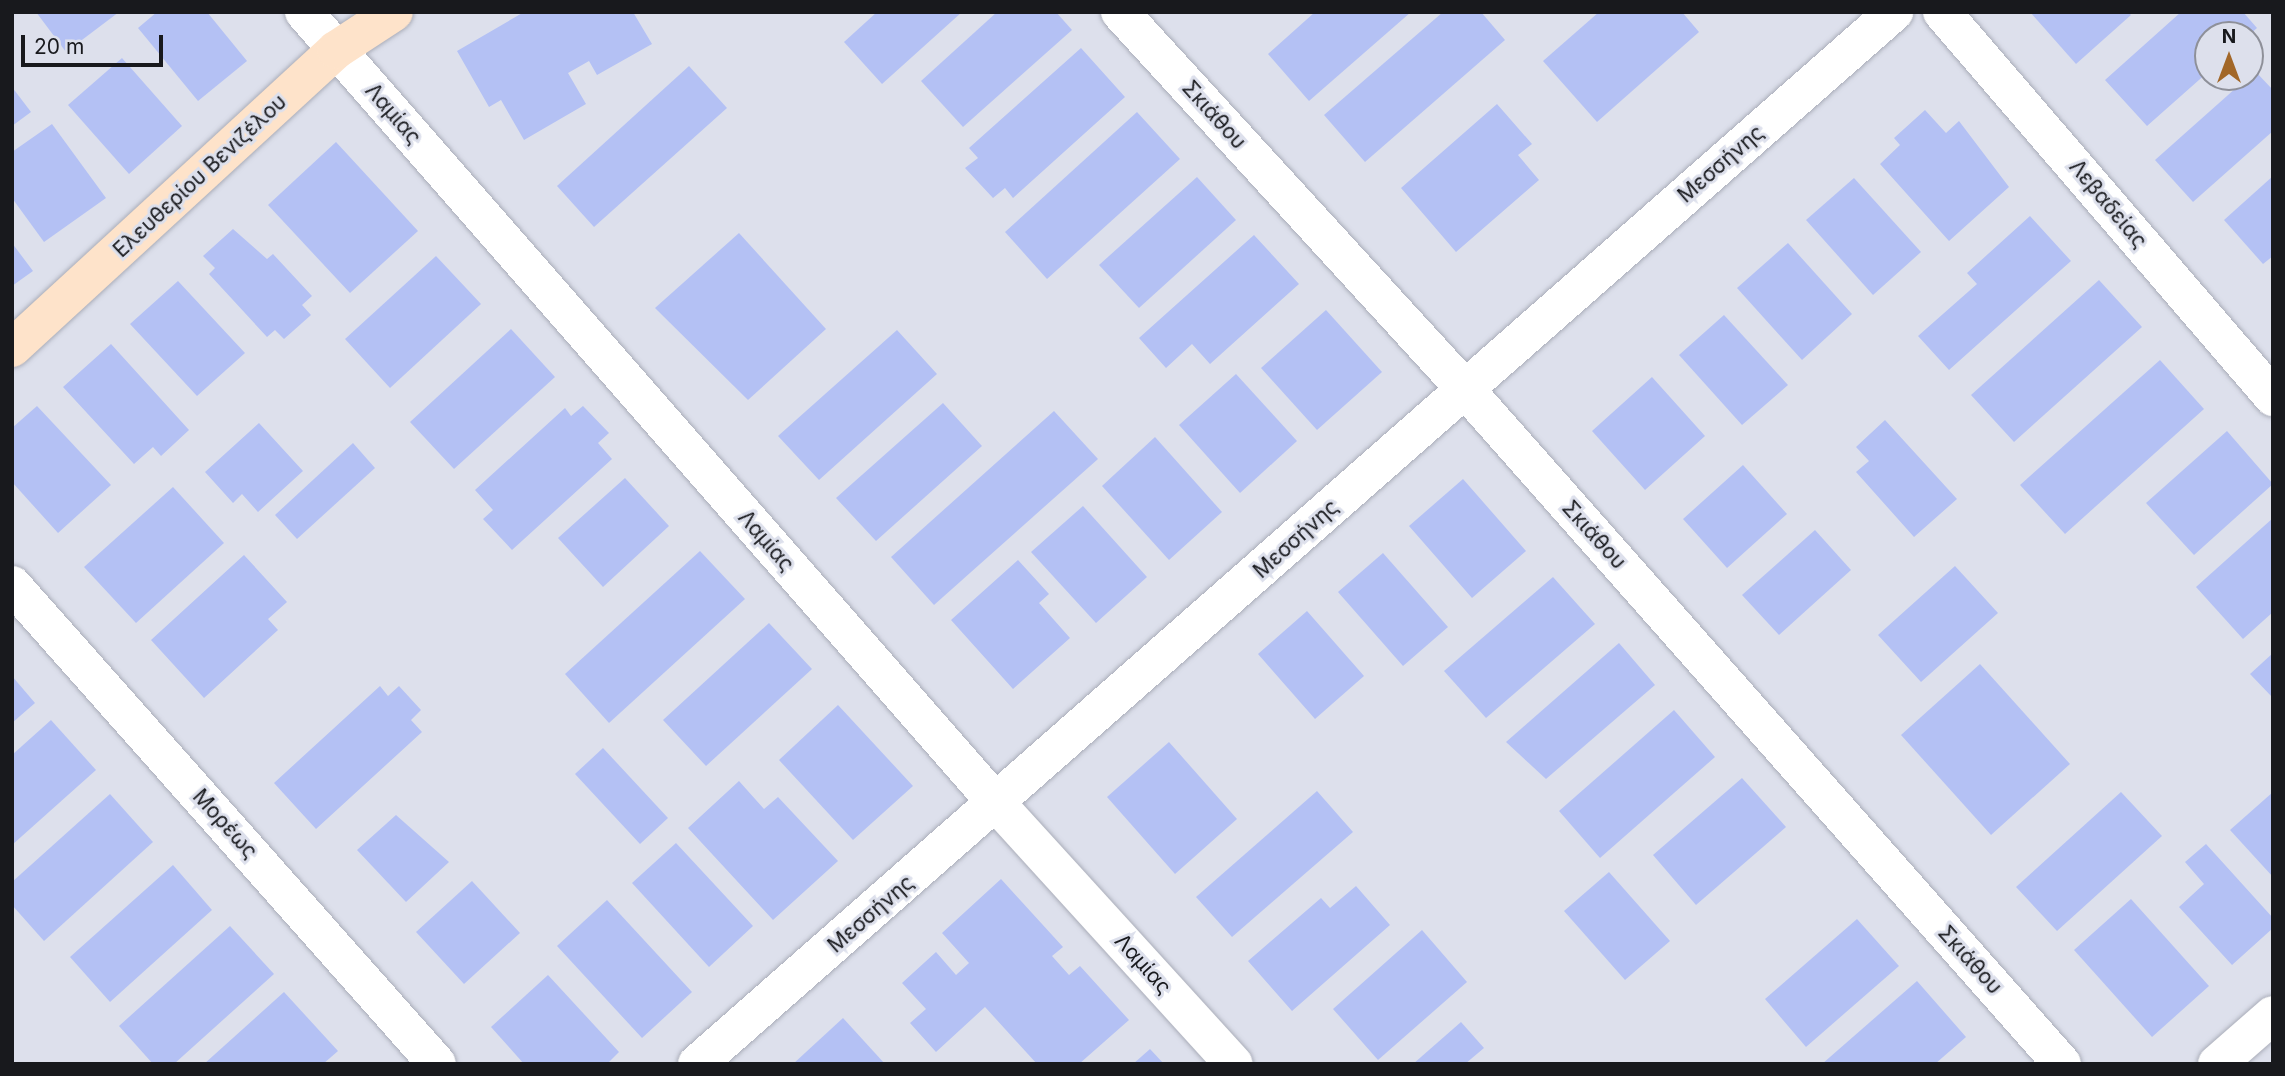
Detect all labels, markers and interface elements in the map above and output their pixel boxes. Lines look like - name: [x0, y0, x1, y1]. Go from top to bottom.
- scale bar: [24, 21, 166, 65]
- north arrow: [2194, 21, 2264, 91]
- text: N: [2222, 25, 2236, 48]
- text: 20 m: [34, 34, 84, 59]
- street label: Σκιάθου: [1177, 76, 1251, 154]
- street label: Λαμίας: [360, 78, 426, 150]
- street label: Ελευθερίου Βενιζέλου: [108, 89, 292, 263]
- street label: Μεσσήνης: [1673, 120, 1769, 208]
- street label: Λεβαδείας: [2064, 155, 2152, 253]
- street label: Μεσσήνης: [1248, 494, 1344, 584]
- street label: Σκιάθου: [1557, 496, 1631, 574]
- street label: Λαμίας: [733, 505, 799, 577]
- street label: Μορέως: [187, 784, 263, 864]
- street label: Μεσσήνης: [823, 870, 919, 958]
- street label: Σκιάθου: [1933, 921, 2007, 999]
- street label: Λαμίας: [1109, 929, 1177, 999]

